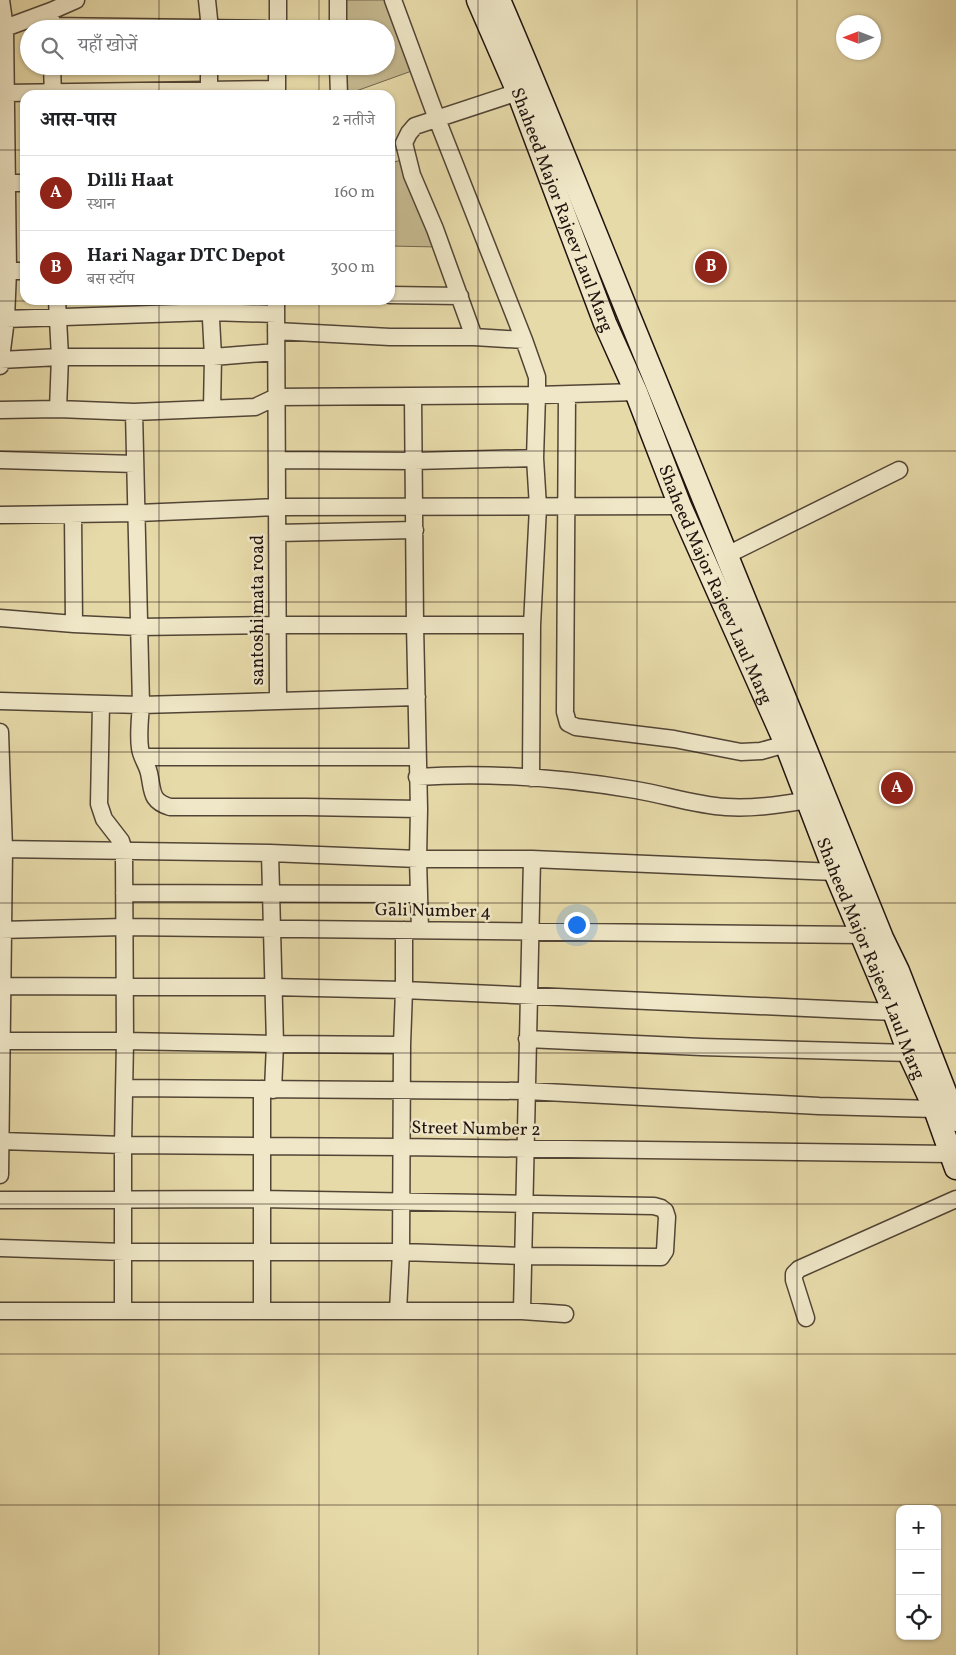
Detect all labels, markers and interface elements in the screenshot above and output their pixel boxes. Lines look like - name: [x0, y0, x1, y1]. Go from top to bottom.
- north arrow: [836, 15, 881, 60]
- search box: [20, 20, 395, 75]
- text: यहाँ खोजें: [78, 33, 137, 59]
- icon: search: [38, 34, 66, 62]
- street label: Shaheed Major Rajeev Laul Marg: [503, 84, 619, 337]
- text: आस-पास: [40, 106, 116, 135]
- text: 2 नतीजे: [332, 110, 375, 132]
- text: Dilli Haat: [87, 168, 174, 194]
- text: A: [50, 182, 62, 204]
- text: 160 m: [334, 182, 375, 204]
- text: स्थान: [87, 194, 115, 216]
- text: Hari Nagar DTC Depot: [87, 243, 285, 269]
- pin: B: [695, 248, 727, 286]
- text: B: [51, 257, 61, 279]
- text: 300 m: [330, 257, 375, 279]
- text: बस स्टॉप: [87, 269, 135, 291]
- street label: Shaheed Major Rajeev Laul Marg: [651, 461, 778, 709]
- street label: santoshi mata road: [246, 535, 271, 685]
- pin: A: [881, 769, 913, 807]
- street label: Shaheed Major Rajeev Laul Marg: [809, 834, 931, 1084]
- street label: Gali Number 4: [375, 898, 491, 925]
- your location: [564, 912, 590, 938]
- street label: Street Number 2: [411, 1116, 541, 1143]
- map controls: [896, 1505, 941, 1640]
- button: +: [896, 1505, 941, 1550]
- button: −: [896, 1550, 941, 1595]
- button: locate: [896, 1595, 941, 1640]

